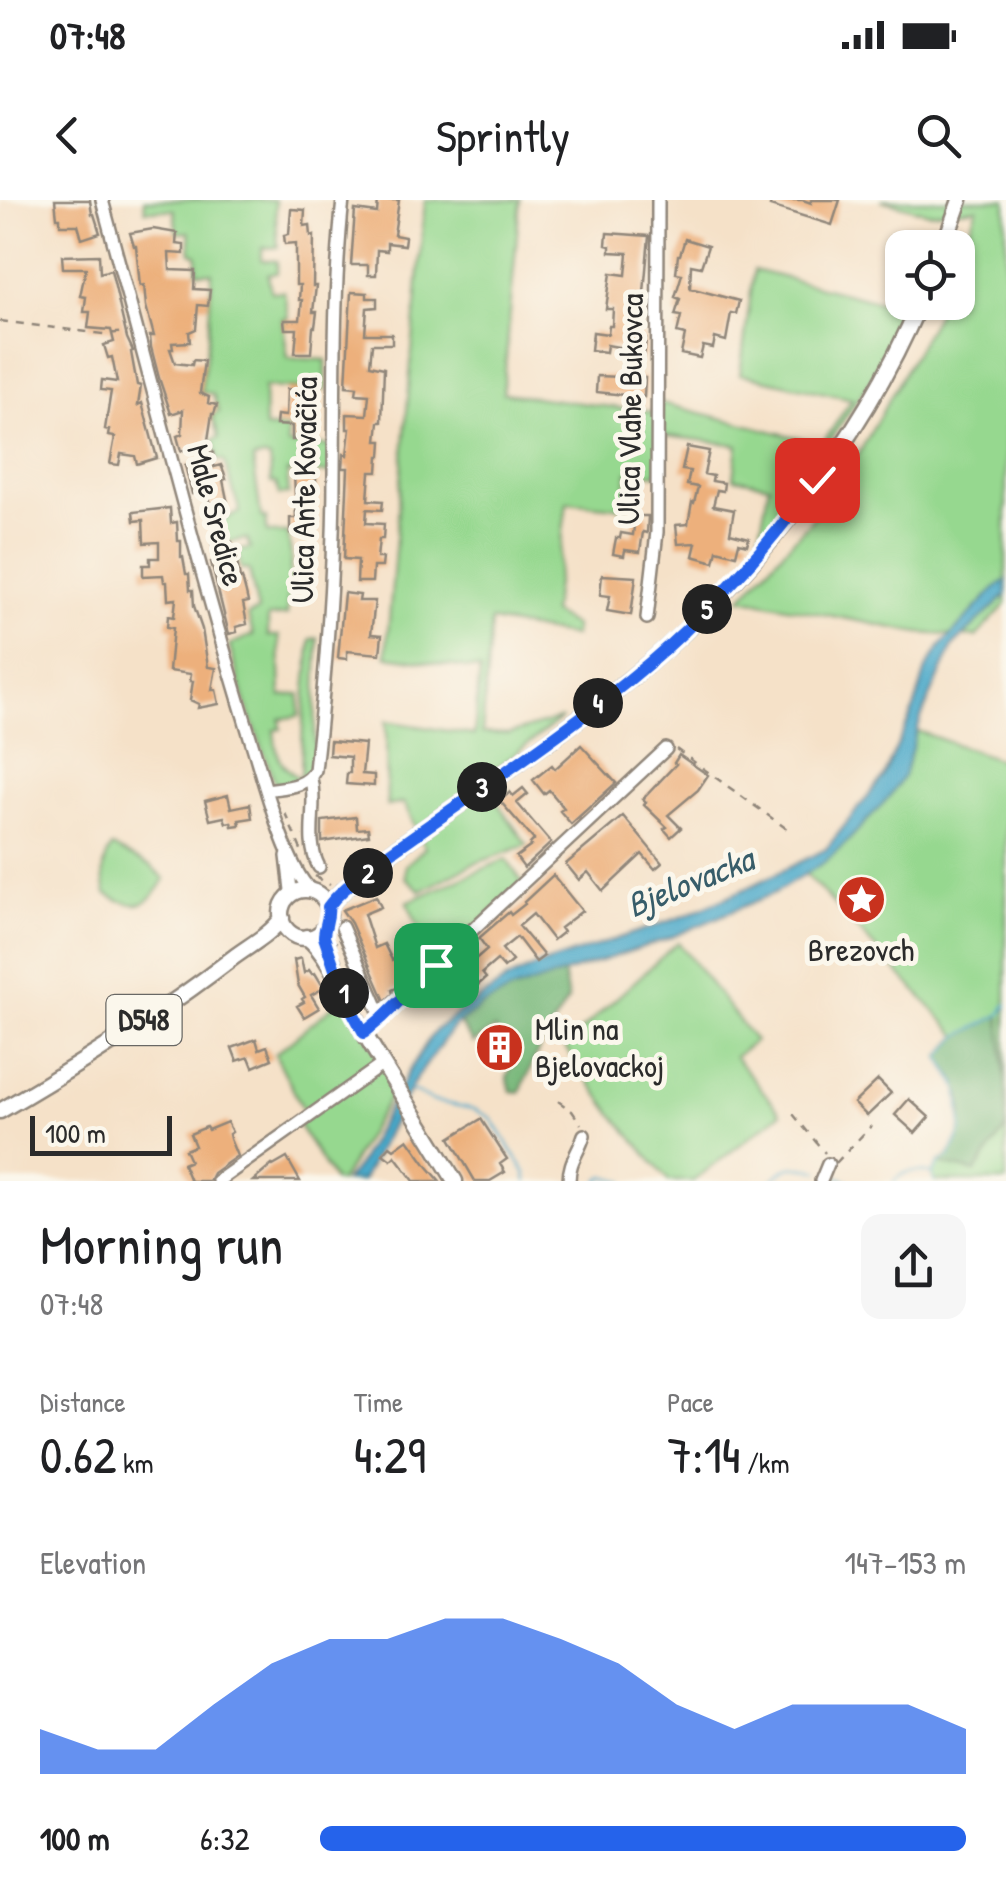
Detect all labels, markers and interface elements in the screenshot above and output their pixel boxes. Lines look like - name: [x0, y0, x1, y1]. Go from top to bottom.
- text: 07:48: [50, 9, 125, 61]
- text: Sprintly: [436, 105, 570, 166]
- icon: back: [40, 108, 95, 163]
- icon: search: [911, 108, 966, 163]
- map controls: [885, 230, 975, 320]
- button: locate: [885, 230, 975, 320]
- street label: Ulica Vlahe Bukovca: [606, 293, 653, 525]
- street label: Ulica Ante Kovačića: [280, 376, 327, 604]
- pin: [775, 438, 860, 523]
- street label: Male Sredice: [177, 439, 256, 591]
- icon: check: [790, 453, 845, 508]
- pin: 5: [682, 584, 732, 634]
- text: 5: [701, 590, 713, 628]
- pin: 4: [573, 678, 623, 728]
- text: 4: [593, 684, 603, 722]
- pin: 3: [457, 762, 507, 812]
- text: 3: [476, 768, 488, 806]
- water label: Bjelovacka: [619, 834, 763, 928]
- pin: 2: [343, 848, 393, 898]
- text: 2: [361, 854, 375, 892]
- place icon: Brezovch: [835, 874, 887, 926]
- pin: [394, 923, 479, 1008]
- place label: Brezovch: [808, 928, 914, 971]
- icon: arrive: [409, 938, 464, 993]
- pin: 1: [319, 968, 369, 1018]
- text: 1: [339, 974, 349, 1012]
- road number: D548: [106, 995, 182, 1045]
- place label: Mlin na Bjelovackoj: [535, 1007, 664, 1087]
- building icon: Mlin na Bjelovackoj: [474, 1021, 526, 1073]
- scale bar: [30, 1111, 172, 1156]
- text: 100 m: [45, 1114, 106, 1152]
- text: Morning run: [40, 1207, 283, 1281]
- button: share: [861, 1214, 966, 1319]
- text: 07:48: [40, 1282, 103, 1325]
- text: Distance: [40, 1383, 126, 1421]
- text: Time: [354, 1383, 403, 1421]
- text: Pace: [667, 1383, 714, 1421]
- text: 0.62: [40, 1421, 116, 1489]
- text: 4:29: [354, 1421, 426, 1489]
- text: 7:14: [667, 1421, 741, 1489]
- text: km: [116, 1444, 154, 1482]
- text: /km: [741, 1444, 790, 1482]
- text: Elevation: [40, 1541, 146, 1584]
- text: 147–153 m: [844, 1541, 966, 1584]
- text: 100 m: [40, 1817, 109, 1860]
- text: 6:32: [200, 1817, 250, 1860]

